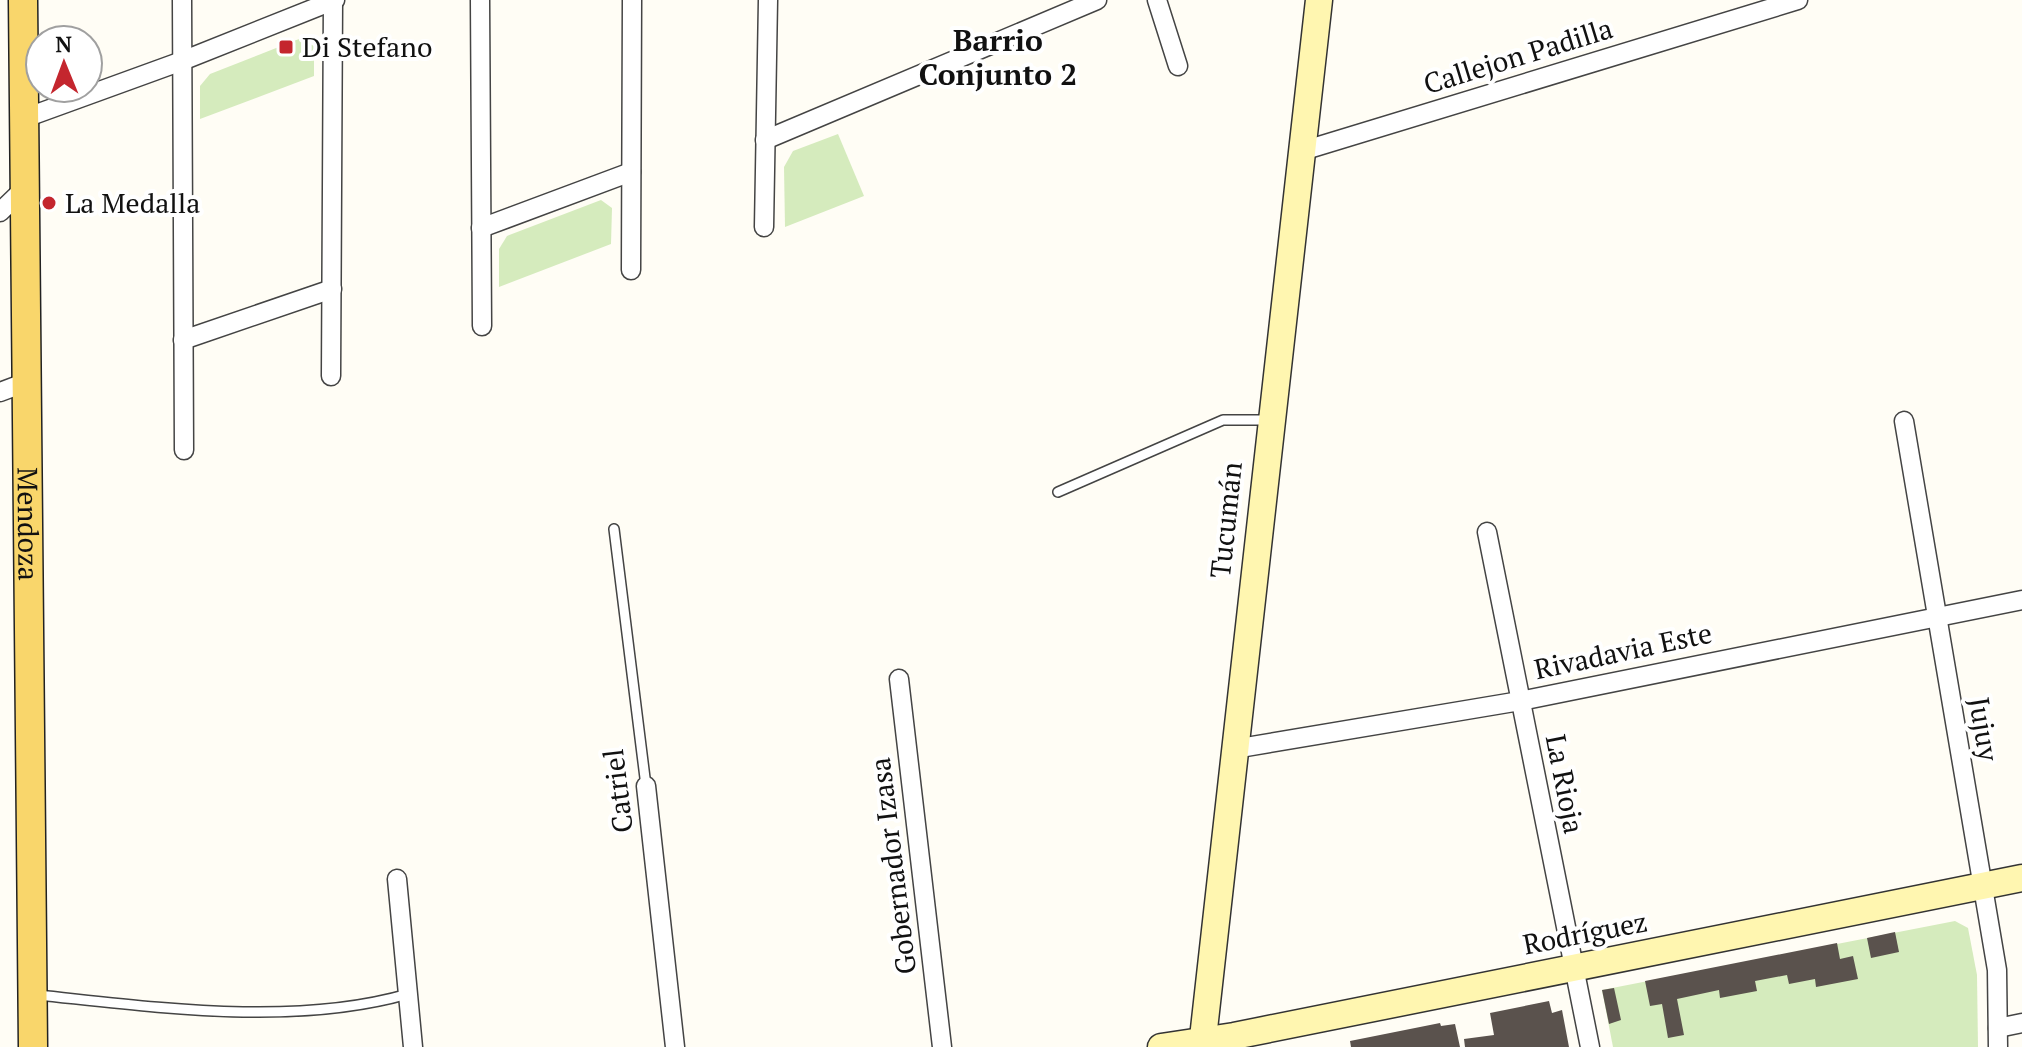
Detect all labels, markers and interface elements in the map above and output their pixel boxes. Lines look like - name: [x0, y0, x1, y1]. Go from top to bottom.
- street label: Callejon Padilla: [1419, 9, 1617, 102]
- district label: Barrio Conjunto 2: [919, 20, 1077, 94]
- north arrow: [24, 24, 104, 104]
- place label: Di Stefano: [302, 28, 432, 65]
- text: N: [55, 29, 73, 58]
- marker: Di Stefano: [277, 38, 295, 56]
- place label: La Medalla: [65, 184, 200, 221]
- marker: La Medalla: [40, 194, 58, 212]
- street label: Tucumán: [1201, 460, 1250, 580]
- street label: Mendoza: [9, 467, 48, 581]
- street label: Rivadavia Este: [1531, 614, 1715, 687]
- street label: Jujuy: [1961, 694, 2008, 764]
- street label: La Rioja: [1538, 731, 1593, 837]
- street label: Catriel: [594, 747, 641, 835]
- street label: Gobernador Izasa: [861, 756, 924, 977]
- street label: Rodríguez: [1520, 902, 1650, 963]

